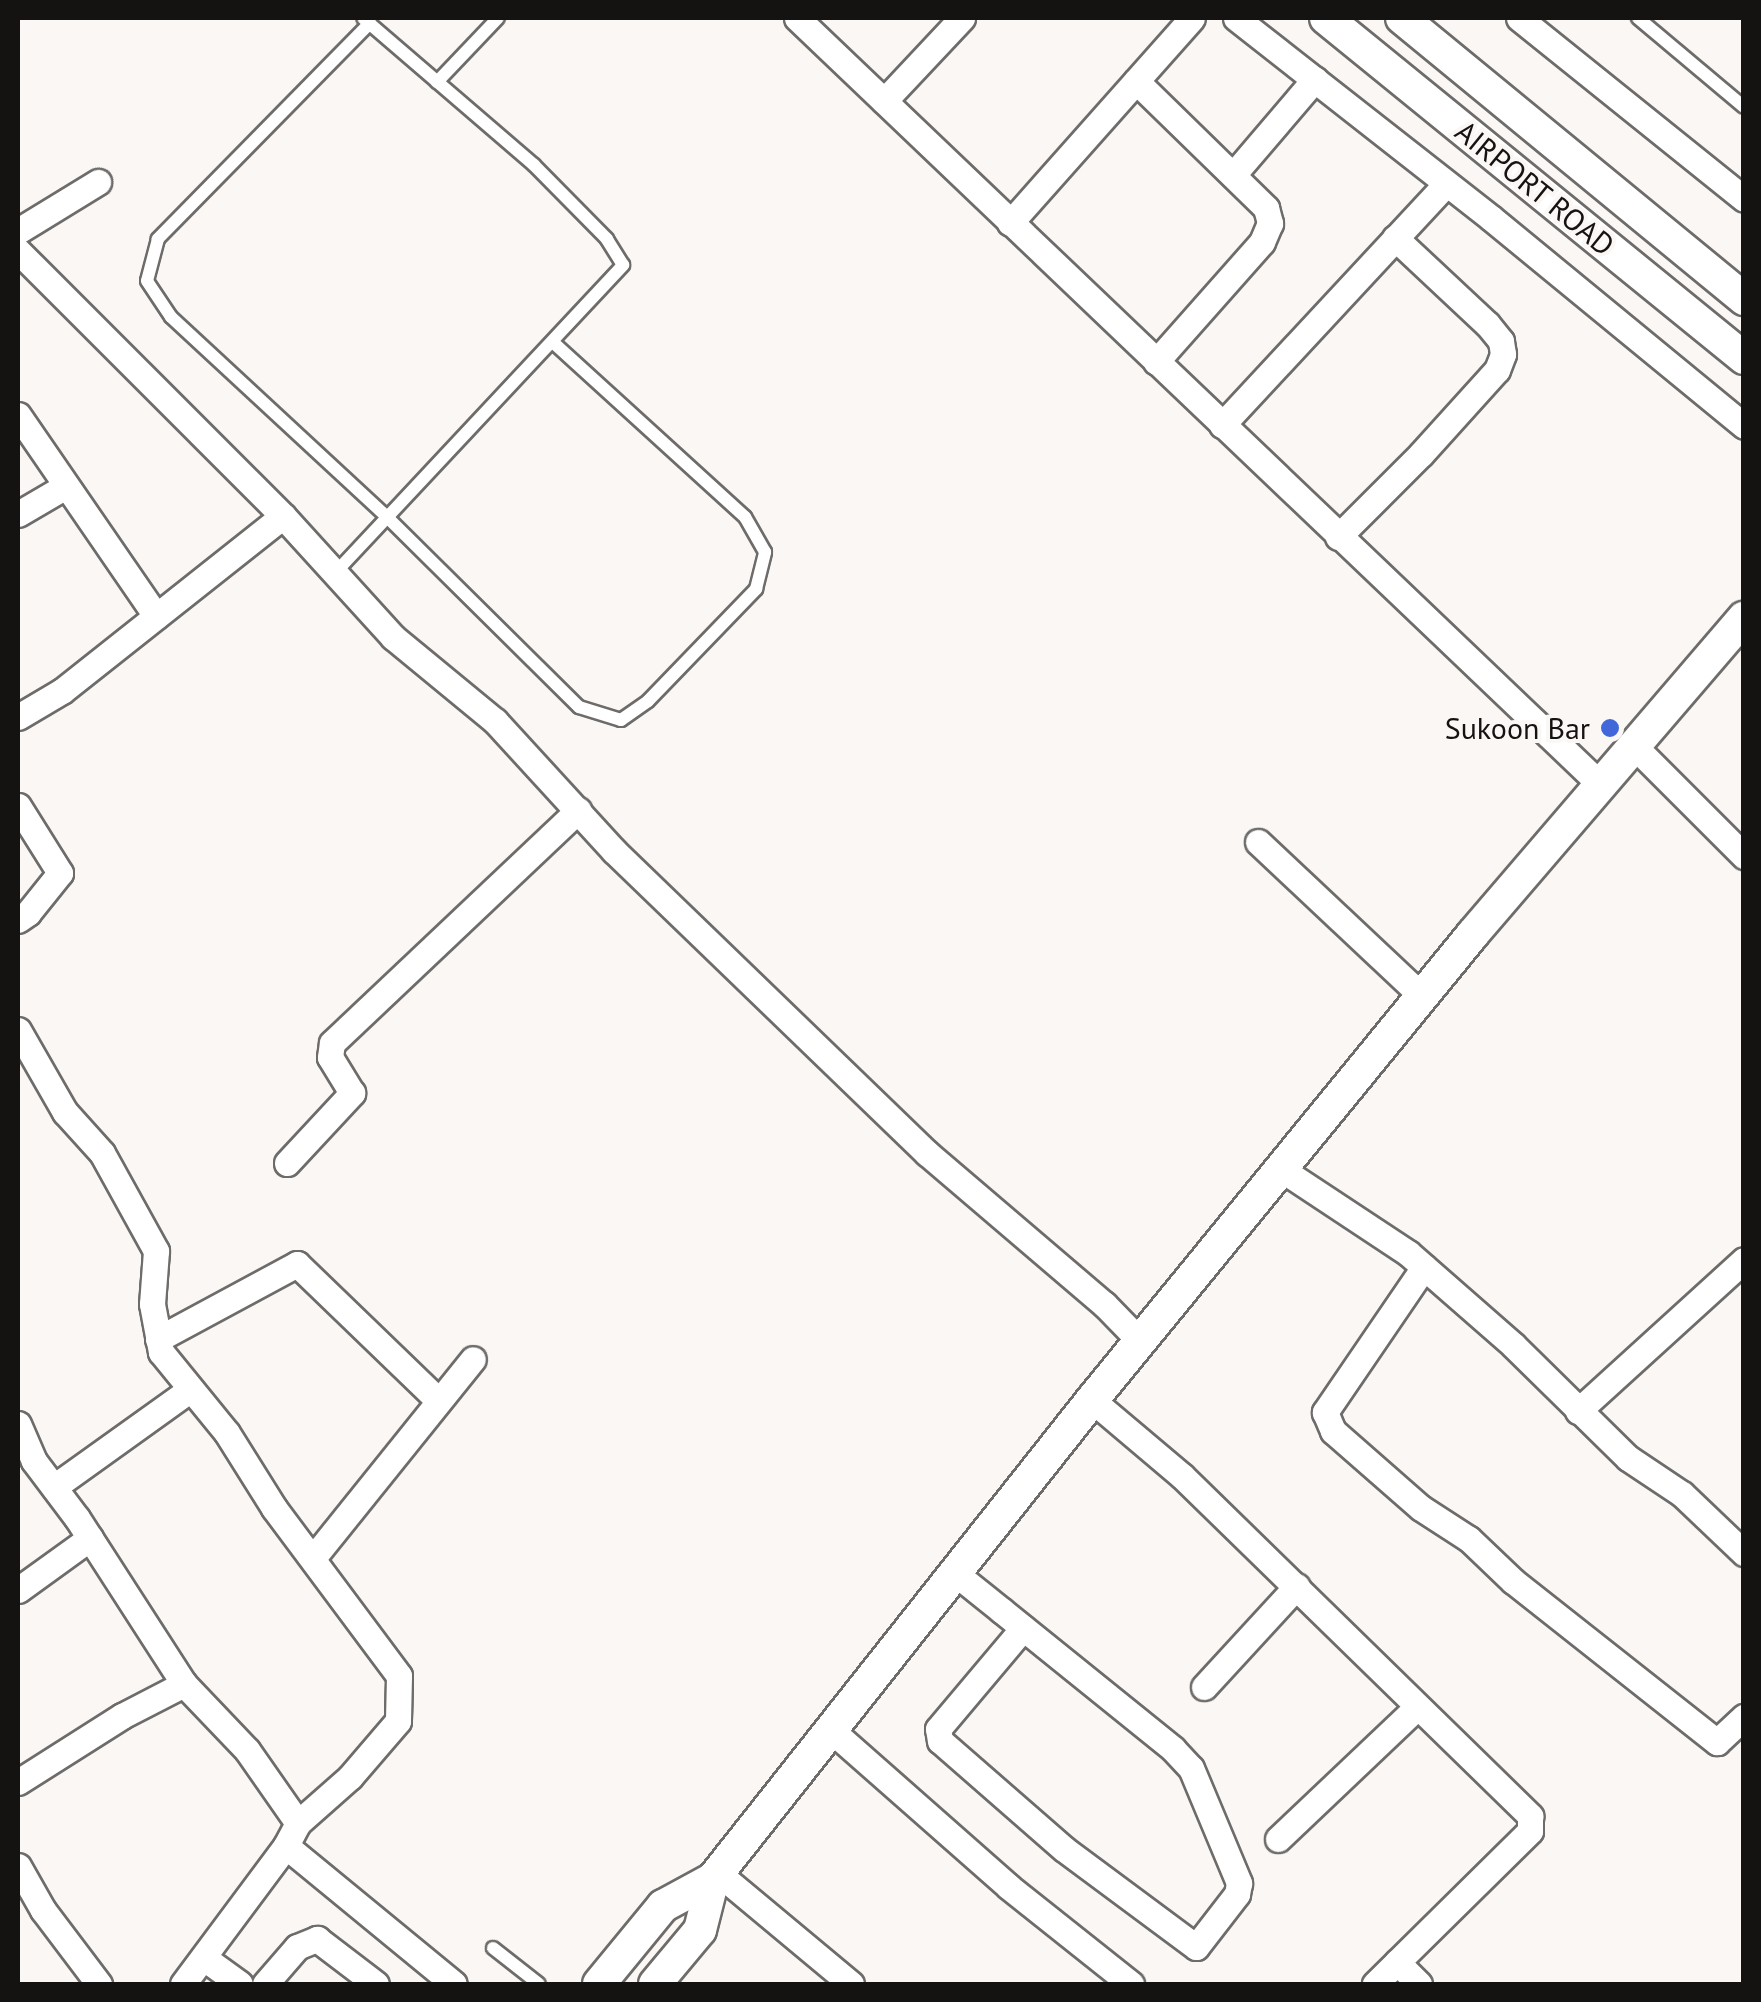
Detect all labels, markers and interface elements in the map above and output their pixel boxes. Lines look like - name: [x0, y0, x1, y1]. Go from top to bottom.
- street label: AIRPORT ROAD: [1448, 113, 1622, 263]
- place label: Sukoon Bar: [1445, 710, 1590, 746]
- marker: Sukoon Bar: [1599, 717, 1621, 739]

